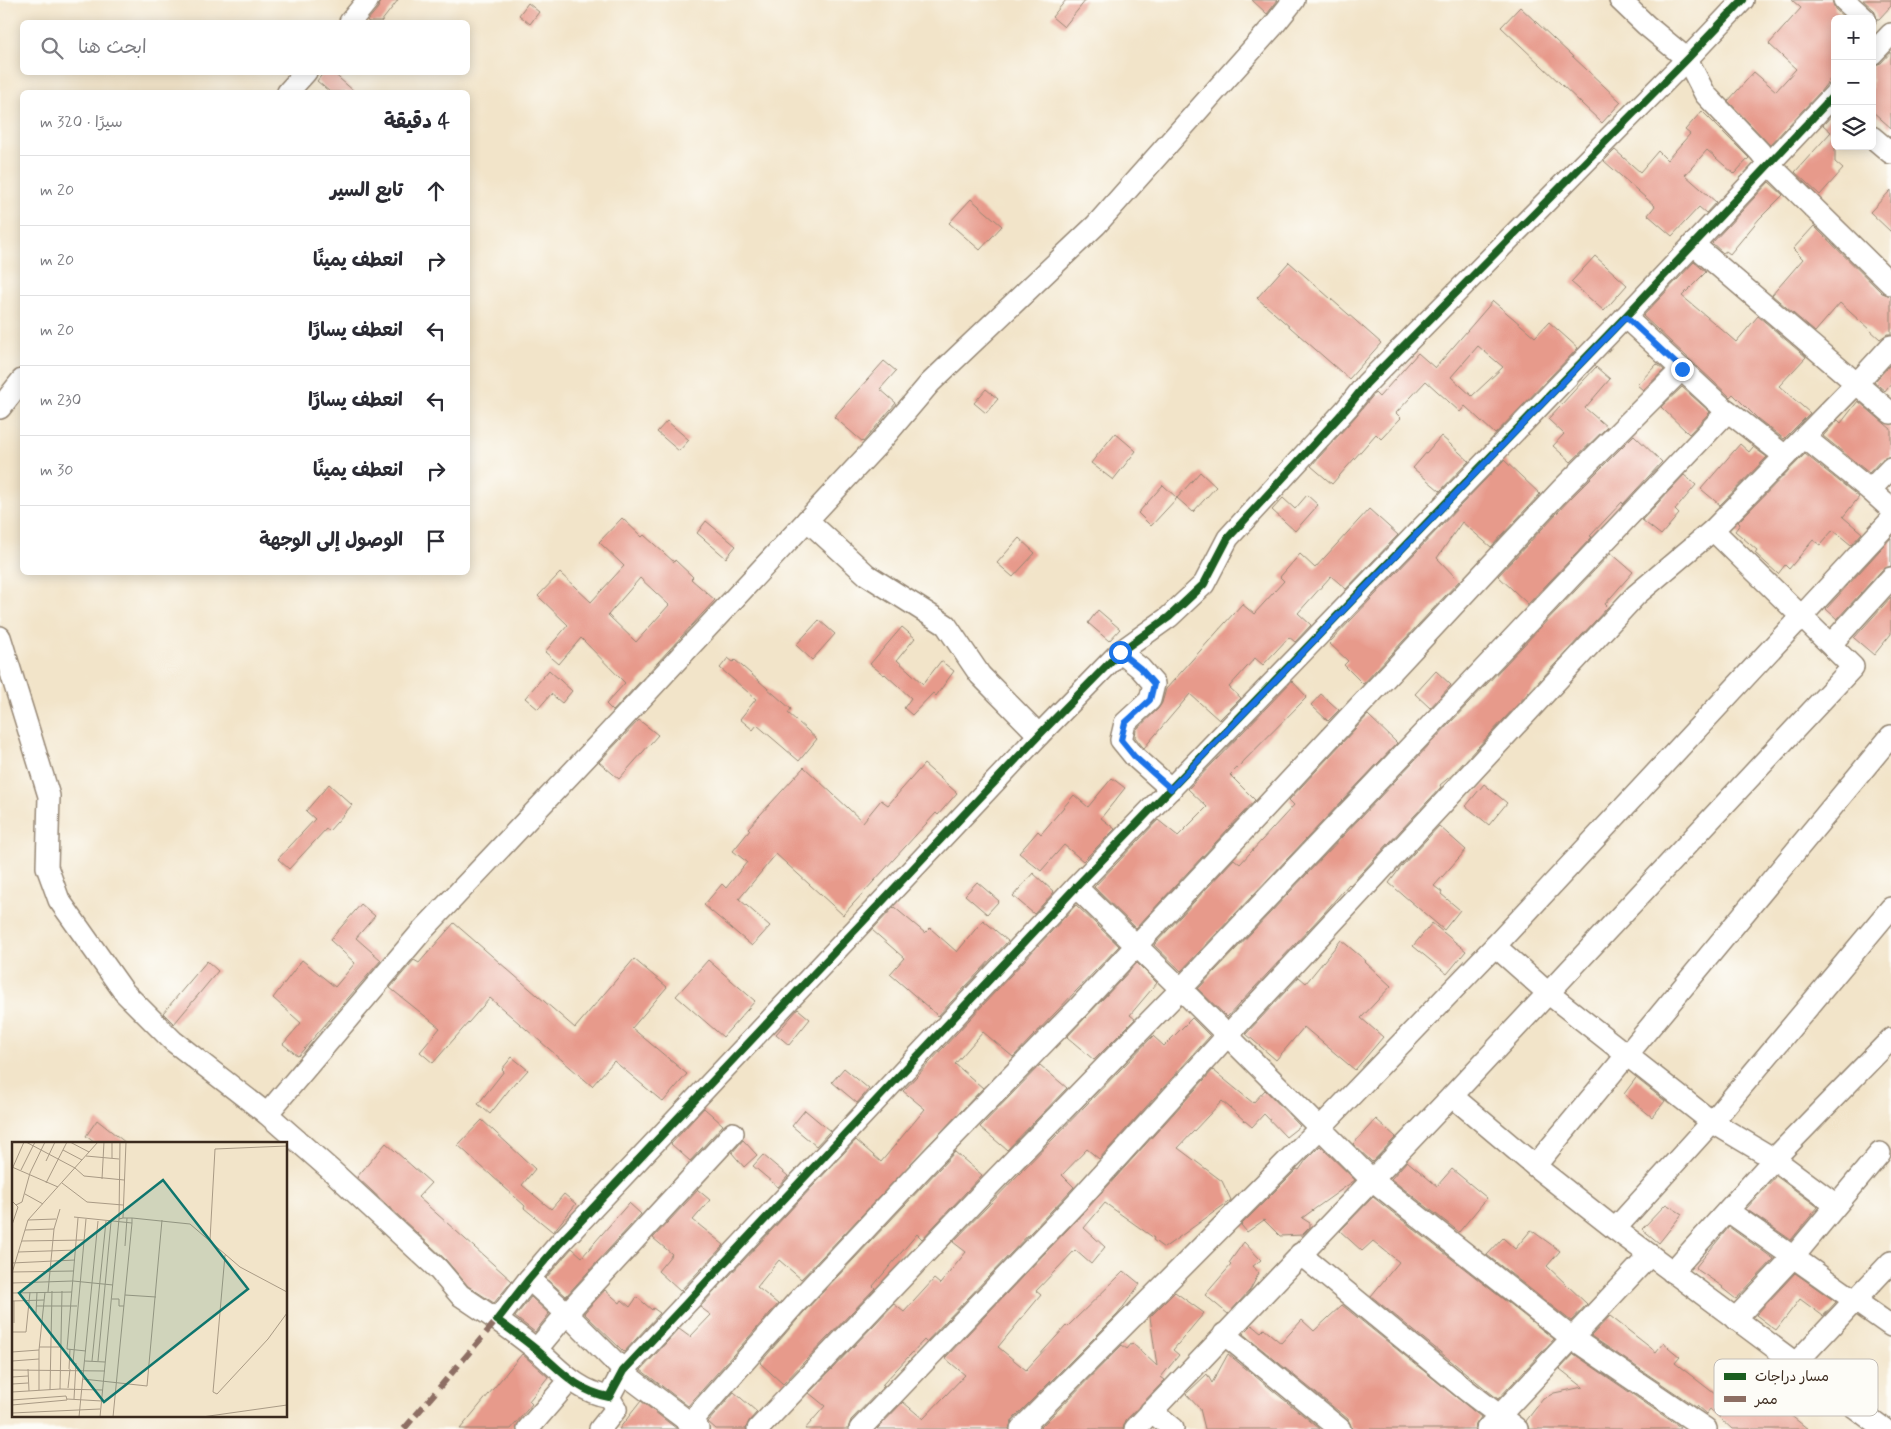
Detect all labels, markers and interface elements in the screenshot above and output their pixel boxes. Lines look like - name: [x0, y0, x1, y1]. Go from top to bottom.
- map controls: [1831, 15, 1876, 150]
- button: +: [1831, 15, 1876, 60]
- search box: [20, 20, 470, 75]
- icon: search: [38, 34, 66, 62]
- text: ابحث هنا: [78, 35, 147, 60]
- button: −: [1831, 60, 1876, 105]
- button: layers: [1831, 105, 1876, 150]
- text: 4 دقيقة: [384, 108, 450, 136]
- text: سيرًا · 320 m: [40, 112, 123, 133]
- icon: ahead: [422, 177, 450, 205]
- text: تابع السير: [330, 178, 403, 203]
- text: 20 m: [40, 180, 74, 201]
- icon: right: [422, 247, 450, 275]
- text: انعطف يمينًا: [313, 248, 403, 273]
- text: 20 m: [40, 250, 74, 271]
- icon: left: [422, 317, 450, 345]
- text: انعطف يسارًا: [308, 318, 403, 343]
- text: 20 m: [40, 320, 74, 341]
- route end: [1671, 358, 1694, 381]
- icon: left: [422, 387, 450, 415]
- text: انعطف يسارًا: [308, 388, 403, 413]
- text: 230 m: [40, 390, 81, 411]
- icon: right: [422, 457, 450, 485]
- text: انعطف يمينًا: [313, 458, 403, 483]
- text: 30 m: [40, 460, 73, 481]
- icon: arrive: [422, 527, 450, 555]
- text: الوصول إلى الوجهة: [259, 528, 403, 553]
- route start: [1109, 641, 1132, 664]
- inset map: [12, 1142, 288, 1416]
- legend: [1714, 1359, 1878, 1416]
- text: مسار دراجات: [1755, 1368, 1829, 1386]
- text: ممر: [1754, 1391, 1778, 1409]

